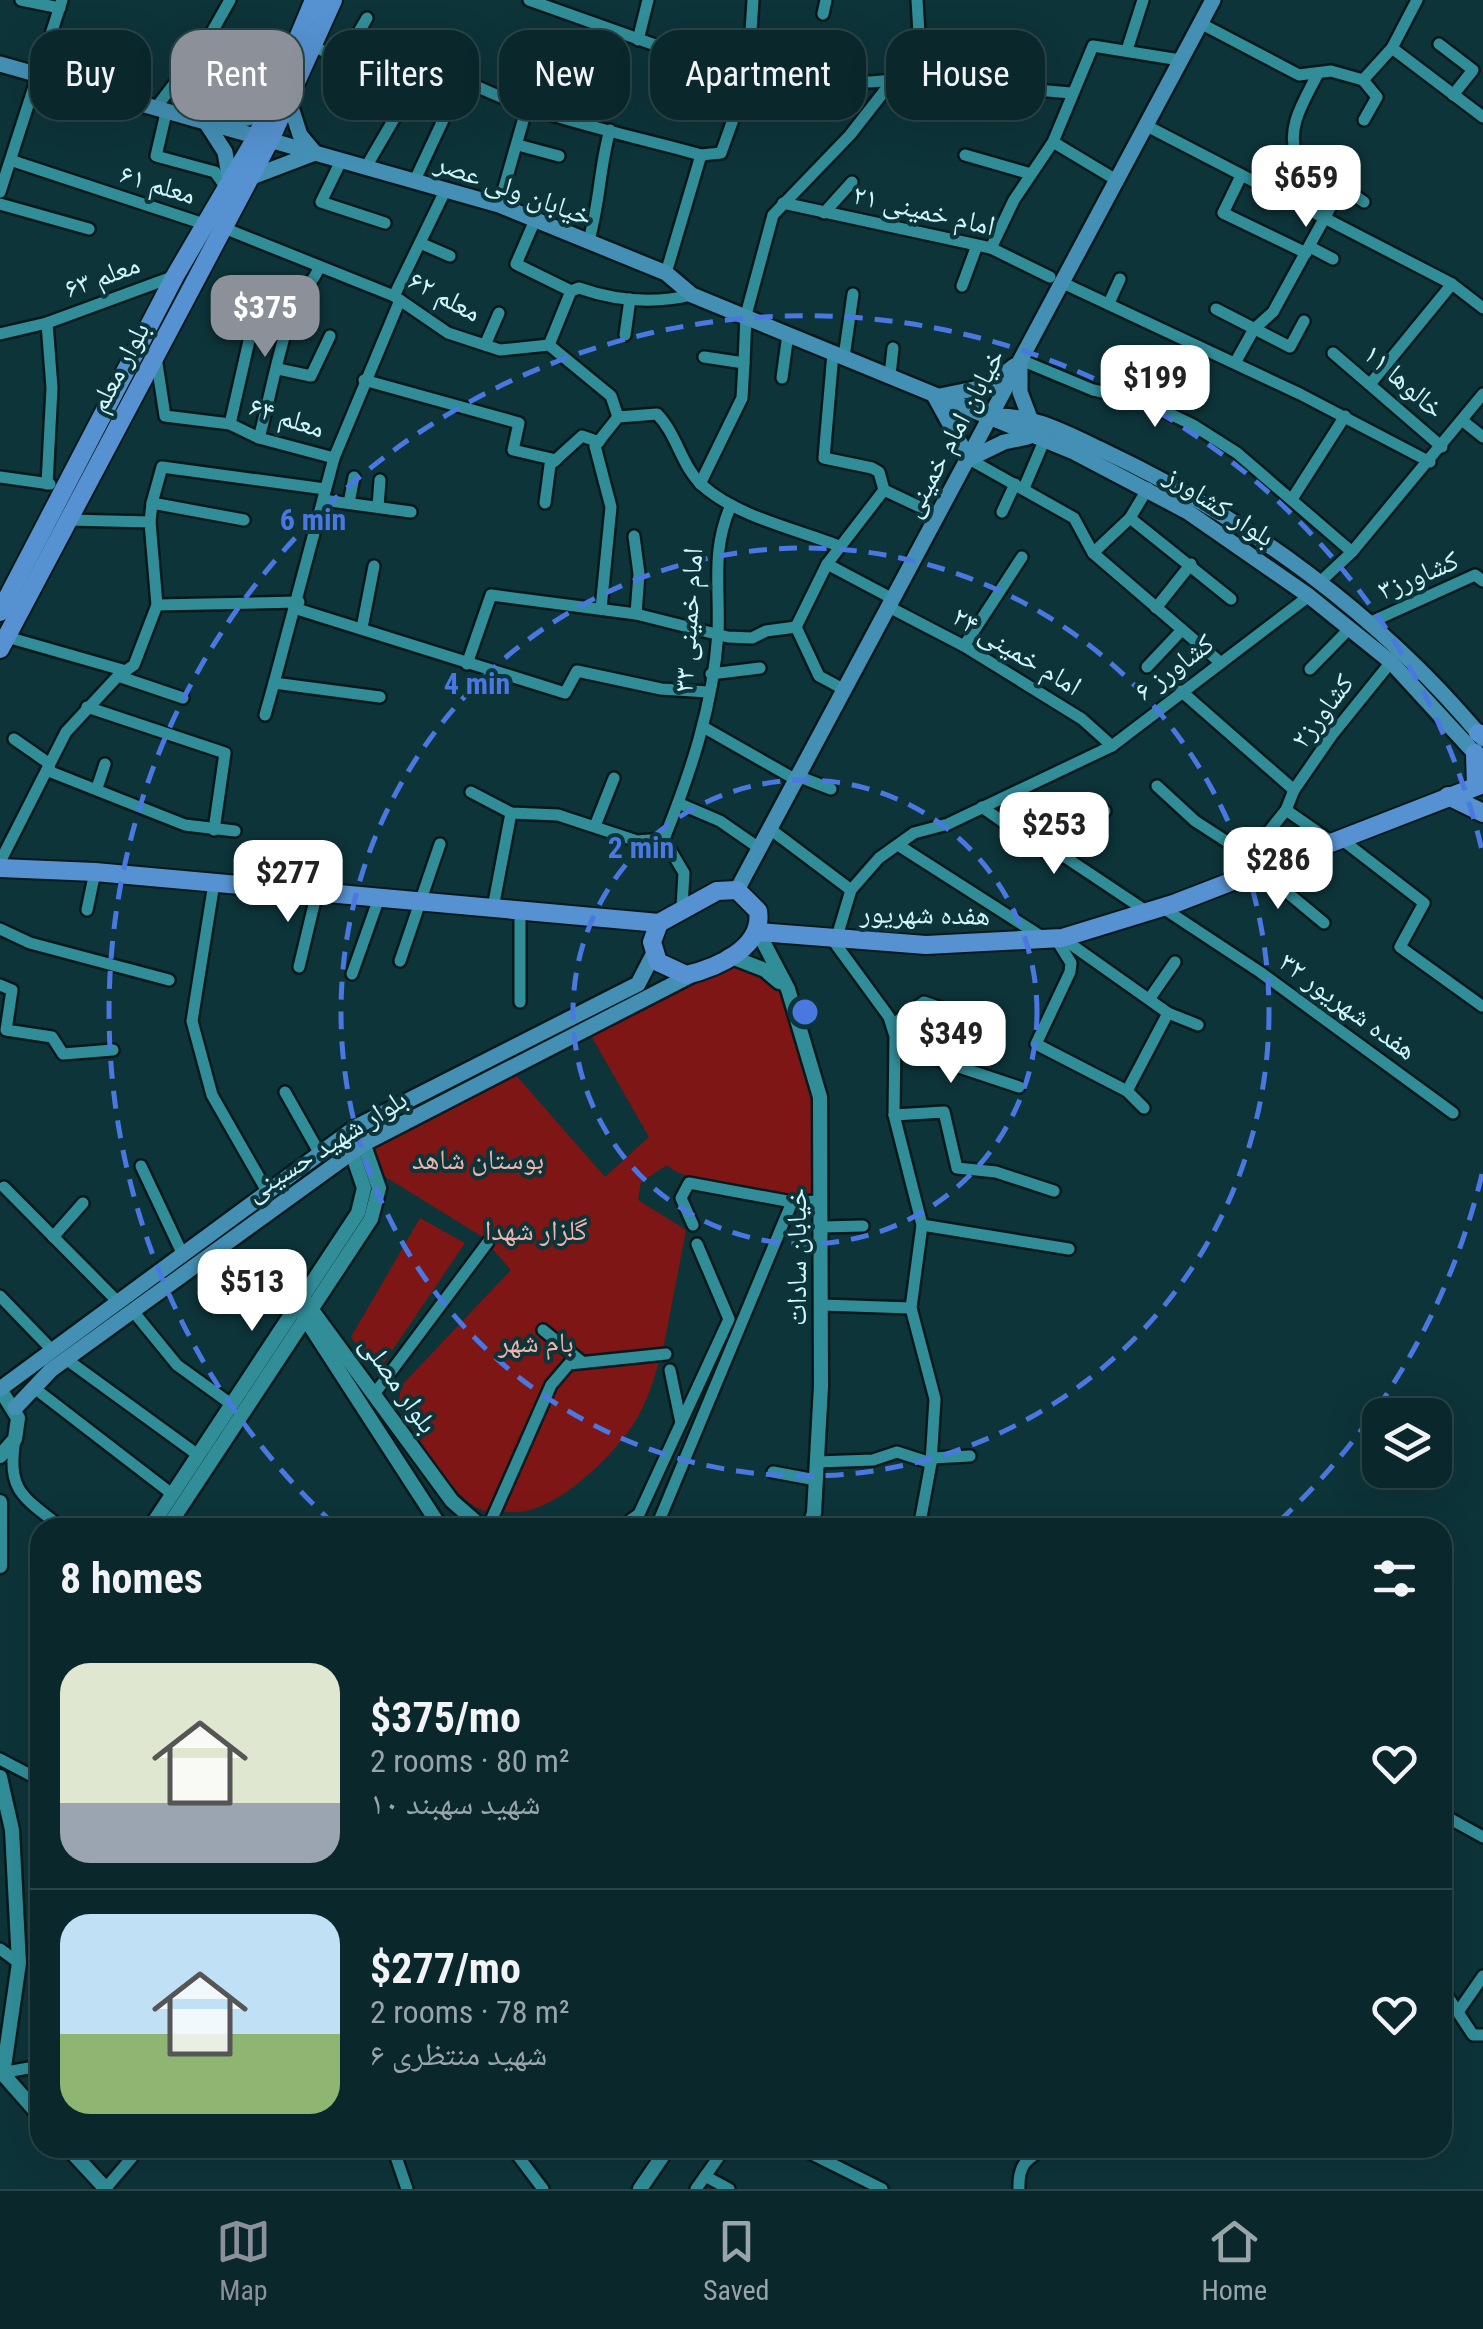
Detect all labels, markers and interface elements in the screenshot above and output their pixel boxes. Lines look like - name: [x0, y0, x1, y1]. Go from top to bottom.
- chip: Buy: [30, 30, 151, 120]
- chip: Rent: [171, 30, 303, 120]
- chip: Filters: [323, 30, 479, 120]
- chip: New: [499, 30, 630, 120]
- chip: Apartment: [650, 30, 866, 120]
- chip: House: [886, 30, 1045, 120]
- street label: خیابان ولی عصر: [430, 145, 597, 234]
- pin: $659: [1247, 145, 1365, 230]
- street label: معلم ۶۱: [115, 157, 200, 213]
- text: $659: [1274, 158, 1338, 196]
- street label: امام خمینی ۲۱: [849, 178, 998, 244]
- street label: معلم ۶۳: [60, 247, 145, 307]
- street label: معلم ۶۲: [402, 263, 487, 331]
- pin: $375: [206, 275, 324, 360]
- text: $375: [233, 288, 297, 326]
- street label: بلوار معلم: [82, 316, 158, 419]
- street label: خالوها ۱۱: [1357, 337, 1451, 425]
- street label: خیابان امام خمینی: [895, 343, 1013, 524]
- pin: $199: [1096, 345, 1214, 430]
- text: $199: [1123, 358, 1187, 396]
- street label: معلم ۶۴: [244, 389, 329, 447]
- street label: بلوار کشاورز: [1158, 458, 1281, 553]
- text: 6 min: [280, 502, 346, 537]
- street label: کشاورز۳: [1373, 543, 1464, 607]
- street label: امام خمینی ۳۳: [666, 546, 712, 694]
- street label: امام خمینی ۲۴: [945, 599, 1088, 704]
- street label: کشاورز ۶: [1128, 626, 1221, 708]
- text: 4 min: [444, 666, 510, 701]
- street label: کشاورز۲: [1283, 667, 1361, 755]
- pin: $253: [995, 792, 1113, 877]
- text: $253: [1022, 805, 1086, 843]
- pin: $286: [1219, 827, 1337, 912]
- text: 2 min: [608, 830, 674, 865]
- pin: $277: [229, 840, 347, 925]
- text: $286: [1246, 840, 1310, 878]
- text: $277: [256, 853, 320, 891]
- street label: هفده شهریور: [859, 896, 990, 932]
- street label: هفده شهریور ۳۲: [1273, 945, 1423, 1067]
- centre of rings: [787, 994, 823, 1030]
- pin: $349: [892, 1001, 1010, 1086]
- text: $349: [919, 1014, 983, 1052]
- street label: بلوار شهید حسینی: [239, 1082, 413, 1209]
- park label: بوستان شاهد: [412, 1143, 544, 1176]
- street label: خیابان سادات: [780, 1188, 813, 1326]
- park label: گلزار شهدا: [485, 1214, 588, 1247]
- pin: $513: [193, 1249, 311, 1334]
- text: $513: [220, 1262, 284, 1300]
- park label: بام شهر: [497, 1326, 574, 1361]
- street label: بلوار مصلی: [352, 1329, 445, 1440]
- map controls: [1362, 1398, 1452, 1488]
- button: layers: [1362, 1398, 1452, 1488]
- icon: filters: [1367, 1551, 1422, 1606]
- text: 8 homes: [60, 1554, 203, 1603]
- text: $375/mo: [370, 1693, 521, 1742]
- icon: home: [140, 1703, 260, 1823]
- icon: heart: [1367, 1736, 1422, 1791]
- text: 2 rooms · 80 m²: [370, 1742, 569, 1780]
- text: شهید سهبند ۱۰: [370, 1784, 540, 1822]
- text: $277/mo: [370, 1944, 521, 1993]
- icon: home: [140, 1954, 260, 2074]
- icon: heart: [1367, 1987, 1422, 2042]
- text: 2 rooms · 78 m²: [370, 1993, 569, 2031]
- text: شهید منتظری ۶: [370, 2035, 547, 2073]
- tab: Map: [216, 2214, 271, 2307]
- tab: Saved: [703, 2214, 769, 2307]
- tab: Home: [1201, 2214, 1267, 2307]

